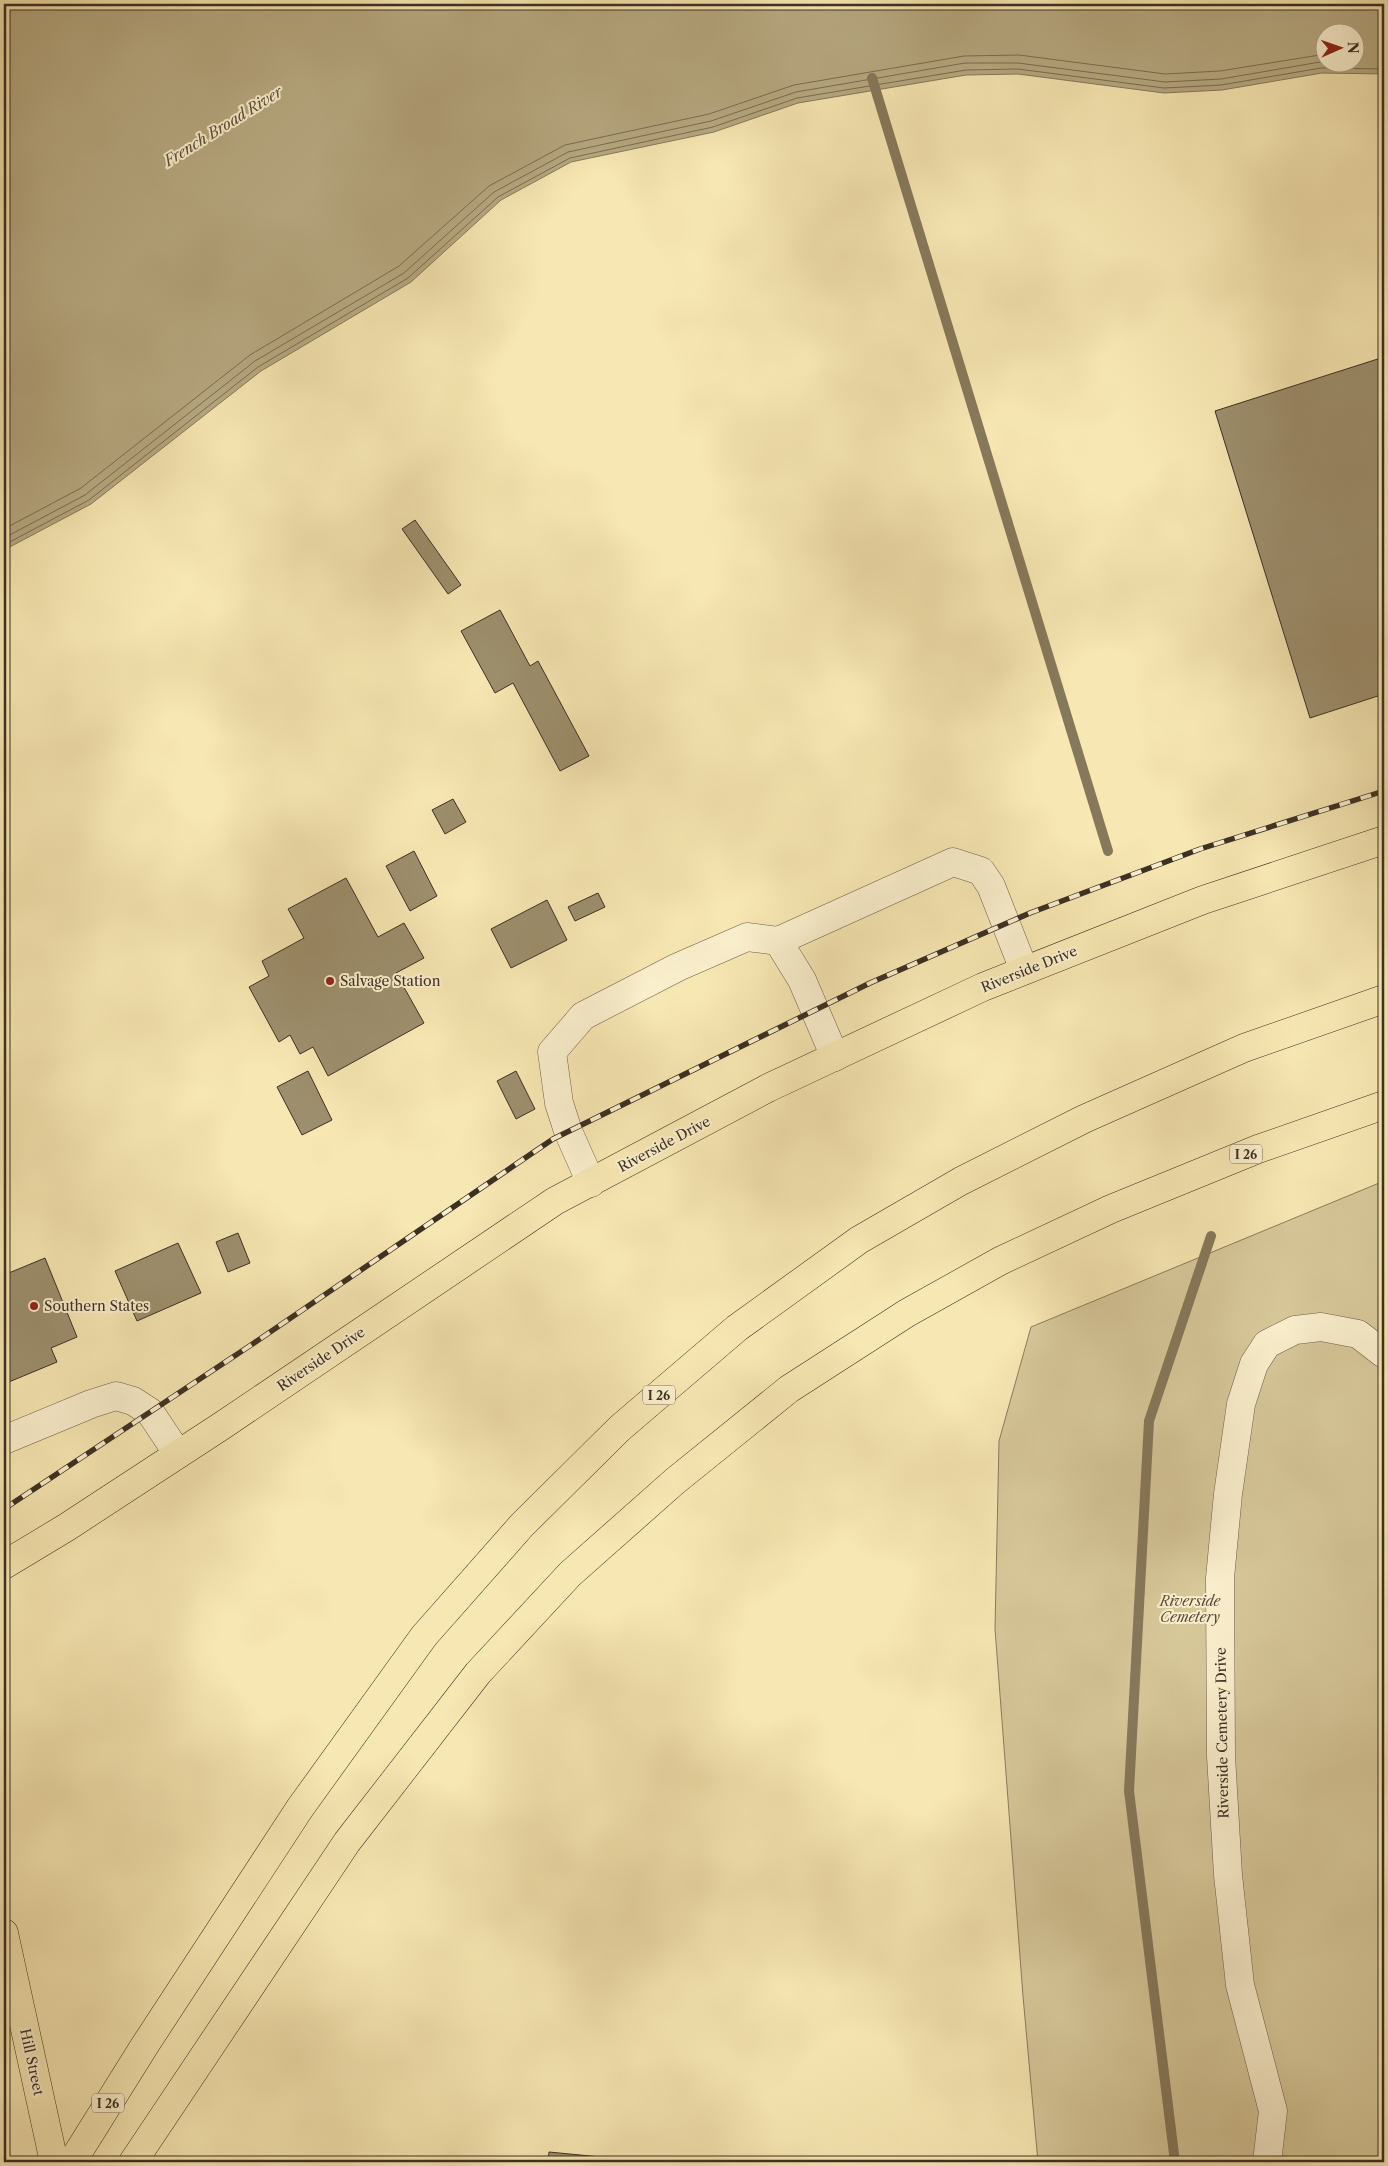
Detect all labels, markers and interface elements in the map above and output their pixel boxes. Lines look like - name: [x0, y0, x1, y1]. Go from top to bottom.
- north arrow: [1316, 22, 1366, 72]
- text: N: [1344, 41, 1362, 54]
- water label: French Broad River: [159, 81, 287, 171]
- street label: Riverside Drive: [978, 941, 1080, 996]
- place label: Salvage Station: [340, 972, 441, 990]
- marker: Salvage Station: [324, 975, 336, 987]
- street label: Riverside Drive: [615, 1112, 713, 1176]
- road number: I 26: [1230, 1144, 1262, 1164]
- place label: Southern States: [44, 1297, 149, 1315]
- marker: Southern States: [28, 1300, 40, 1312]
- street label: Riverside Drive: [274, 1323, 368, 1395]
- road number: I 26: [643, 1386, 675, 1404]
- park label: Riverside Cemetery: [1159, 1592, 1222, 1626]
- street label: Riverside Cemetery Drive: [1212, 1647, 1232, 1819]
- street label: Hill Street: [16, 2027, 48, 2097]
- road number: I 26: [92, 2094, 124, 2112]

